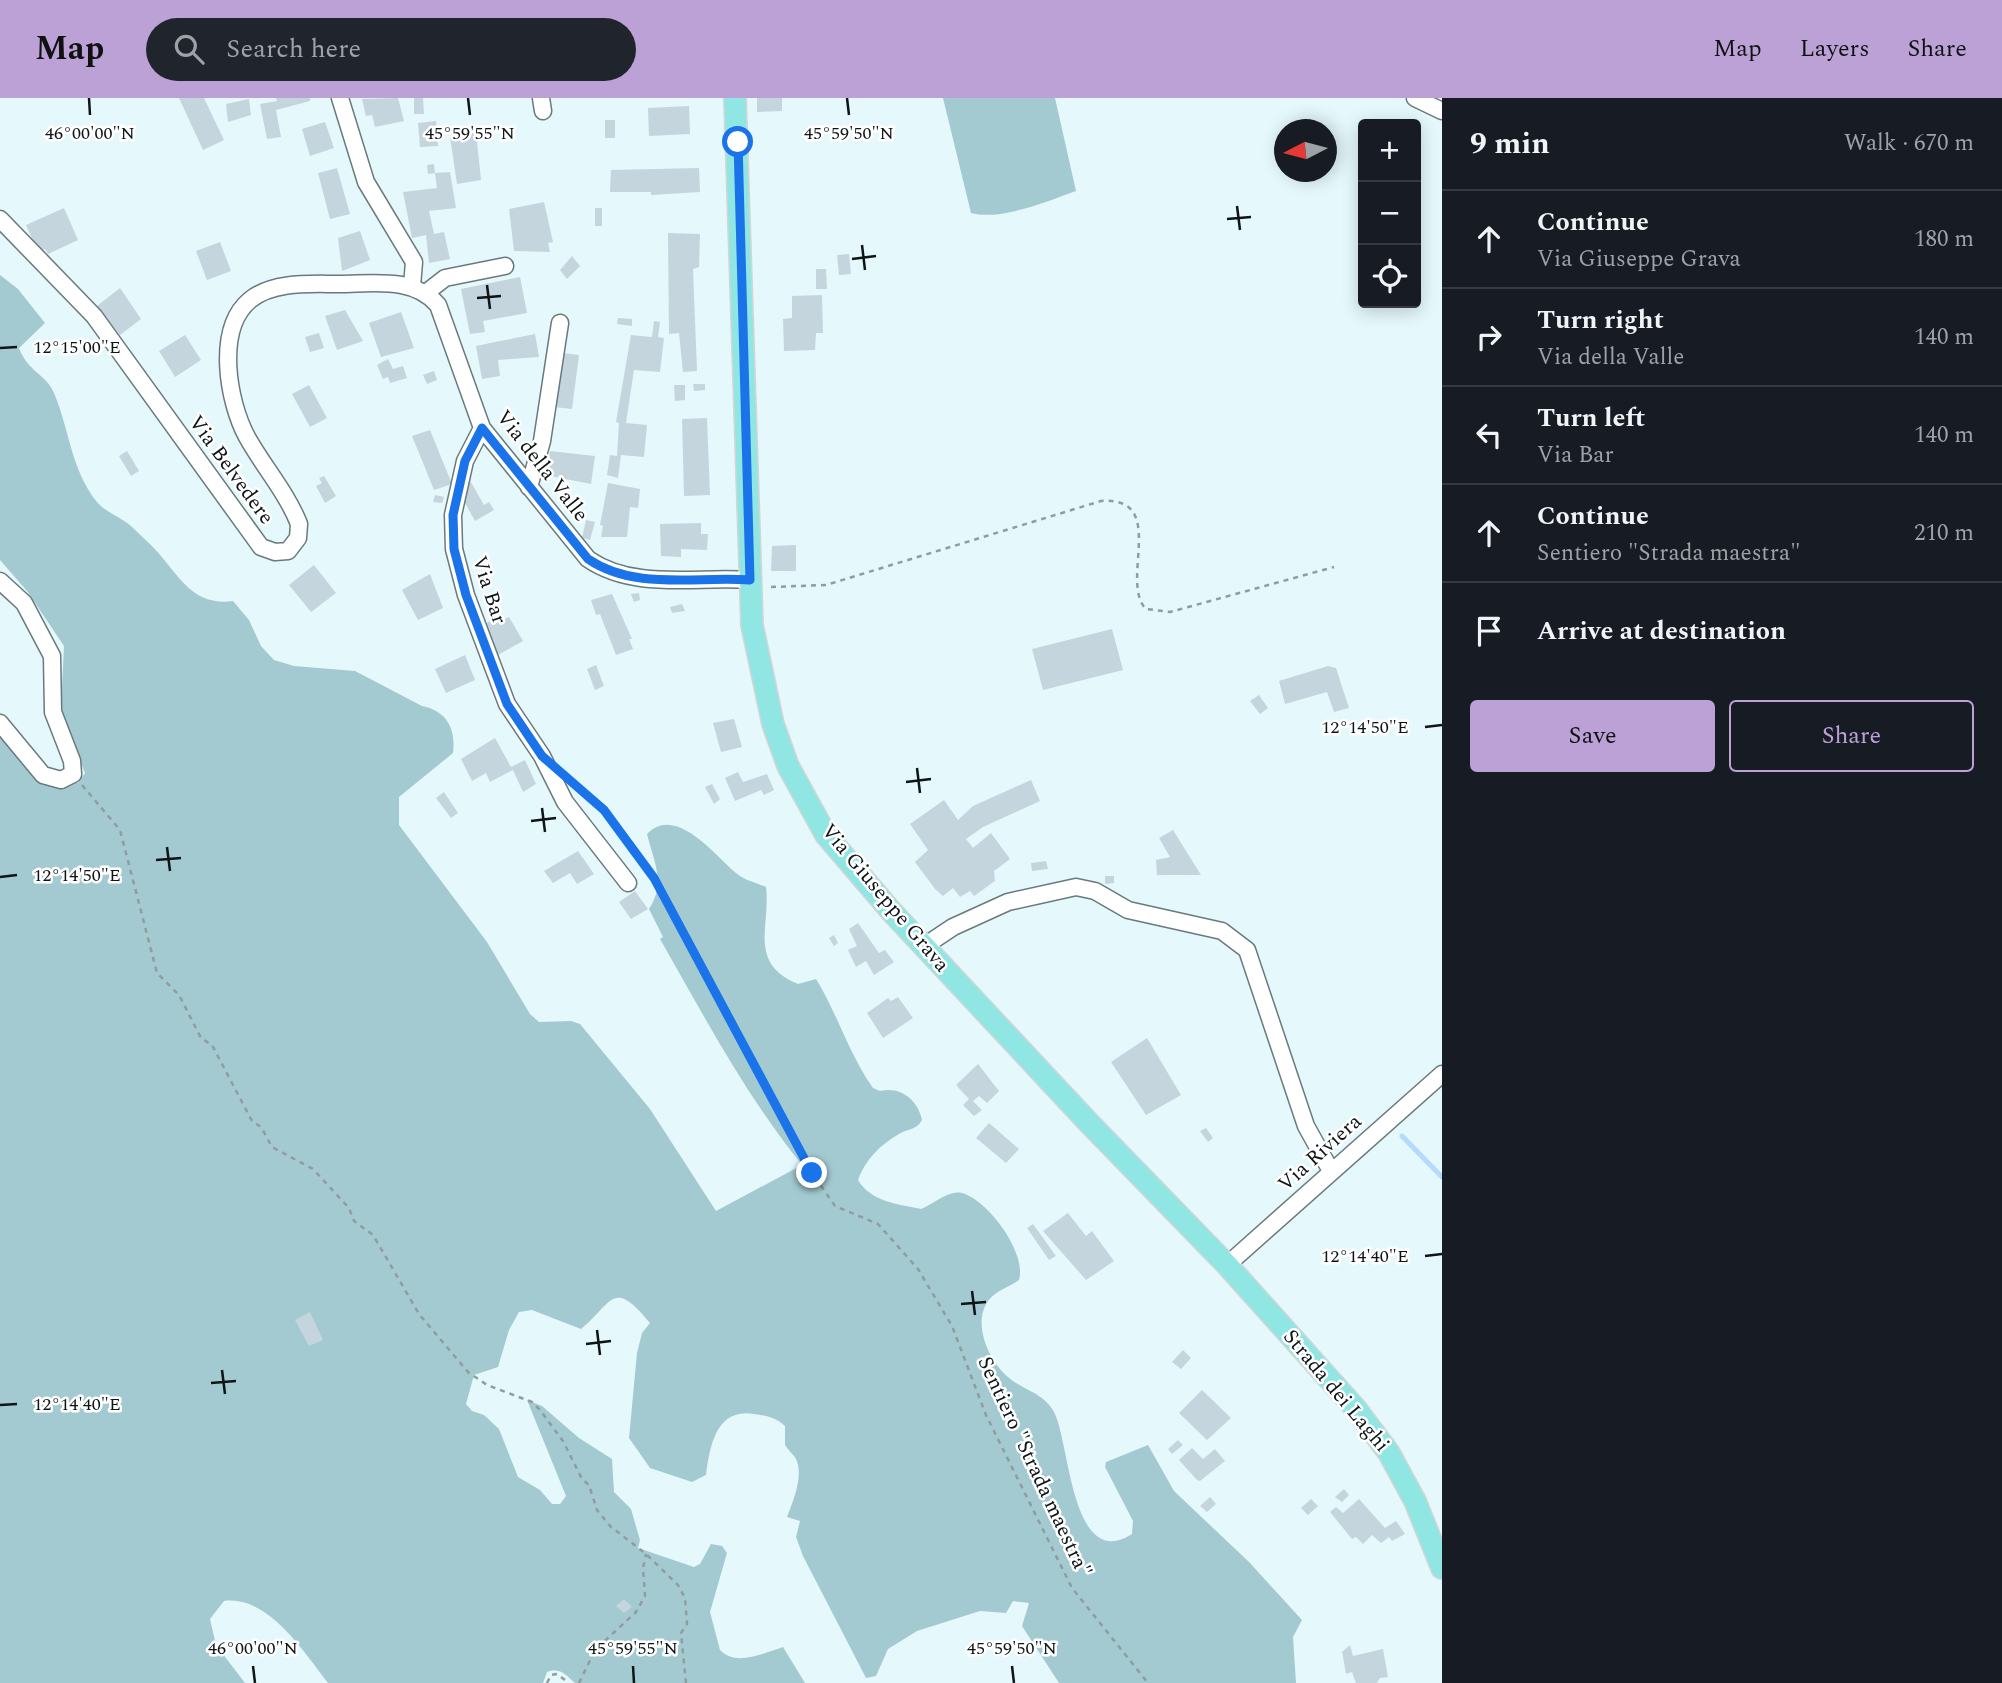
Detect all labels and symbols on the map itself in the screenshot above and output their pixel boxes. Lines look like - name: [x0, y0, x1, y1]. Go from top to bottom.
- north arrow: [1274, 119, 1337, 182]
- text: 46°00'00"N: [45, 120, 135, 147]
- text: 45°59'55"N: [425, 120, 515, 147]
- text: 45°59'50"N: [804, 120, 894, 147]
- route start: [722, 126, 753, 157]
- text: 12°15'00"E: [33, 334, 121, 361]
- street label: Via della Valle: [488, 403, 596, 529]
- street label: Via Belvedere: [180, 409, 282, 531]
- street label: Via Bar: [463, 552, 515, 628]
- text: 12°14'50"E: [1321, 714, 1409, 741]
- street label: Via Giuseppe Grava: [813, 816, 957, 980]
- text: 12°14'50"E: [33, 862, 121, 889]
- street label: Via Riviera: [1271, 1106, 1370, 1200]
- route end: [796, 1157, 827, 1188]
- text: 12°14'40"E: [1321, 1243, 1409, 1270]
- street label: Strada dei Laghi: [1275, 1322, 1397, 1460]
- street label: Sentiero "Strada maestra": [969, 1351, 1099, 1583]
- text: 12°14'40"E: [33, 1391, 121, 1418]
- text: 46°00'00"N: [208, 1635, 298, 1662]
- text: 45°59'55"N: [588, 1635, 678, 1662]
- text: 45°59'50"N: [967, 1635, 1057, 1662]

